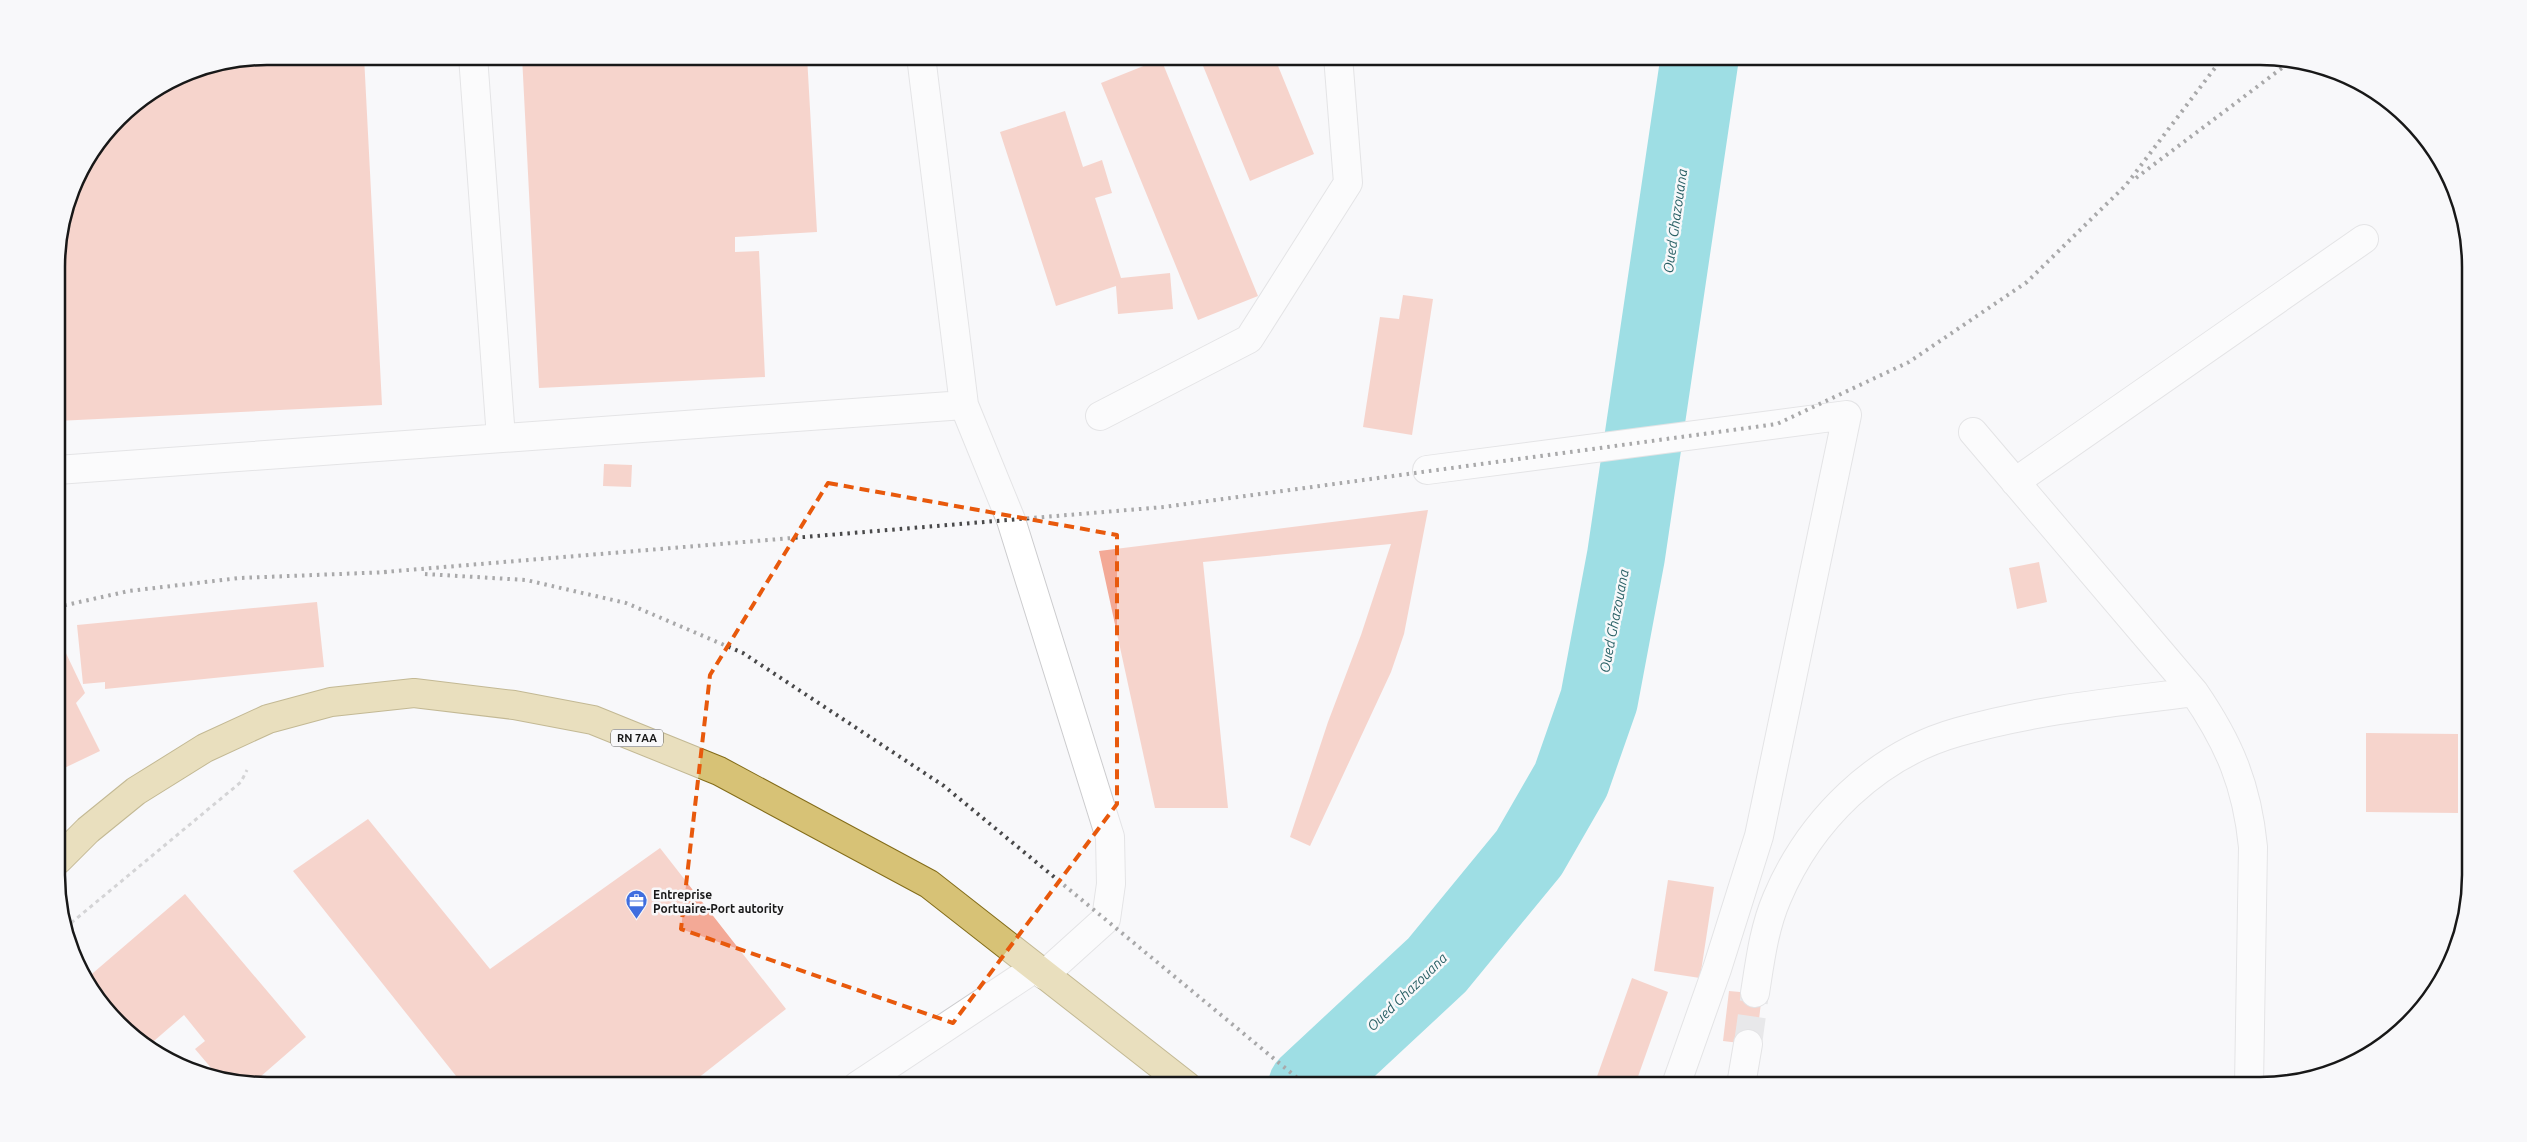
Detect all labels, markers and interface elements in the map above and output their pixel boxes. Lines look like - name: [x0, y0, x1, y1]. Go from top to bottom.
- water label: Oued Ghazouana: [1660, 167, 1690, 274]
- water label: Oued Ghazouana: [1596, 567, 1632, 674]
- road number: RN 7AA: [611, 730, 663, 746]
- place label: Entreprise Portuaire-Port autority: [653, 888, 784, 915]
- office icon: Entreprise Portuaire-Port autority: [625, 889, 649, 920]
- water label: Oued Ghazouana: [1364, 949, 1451, 1034]

